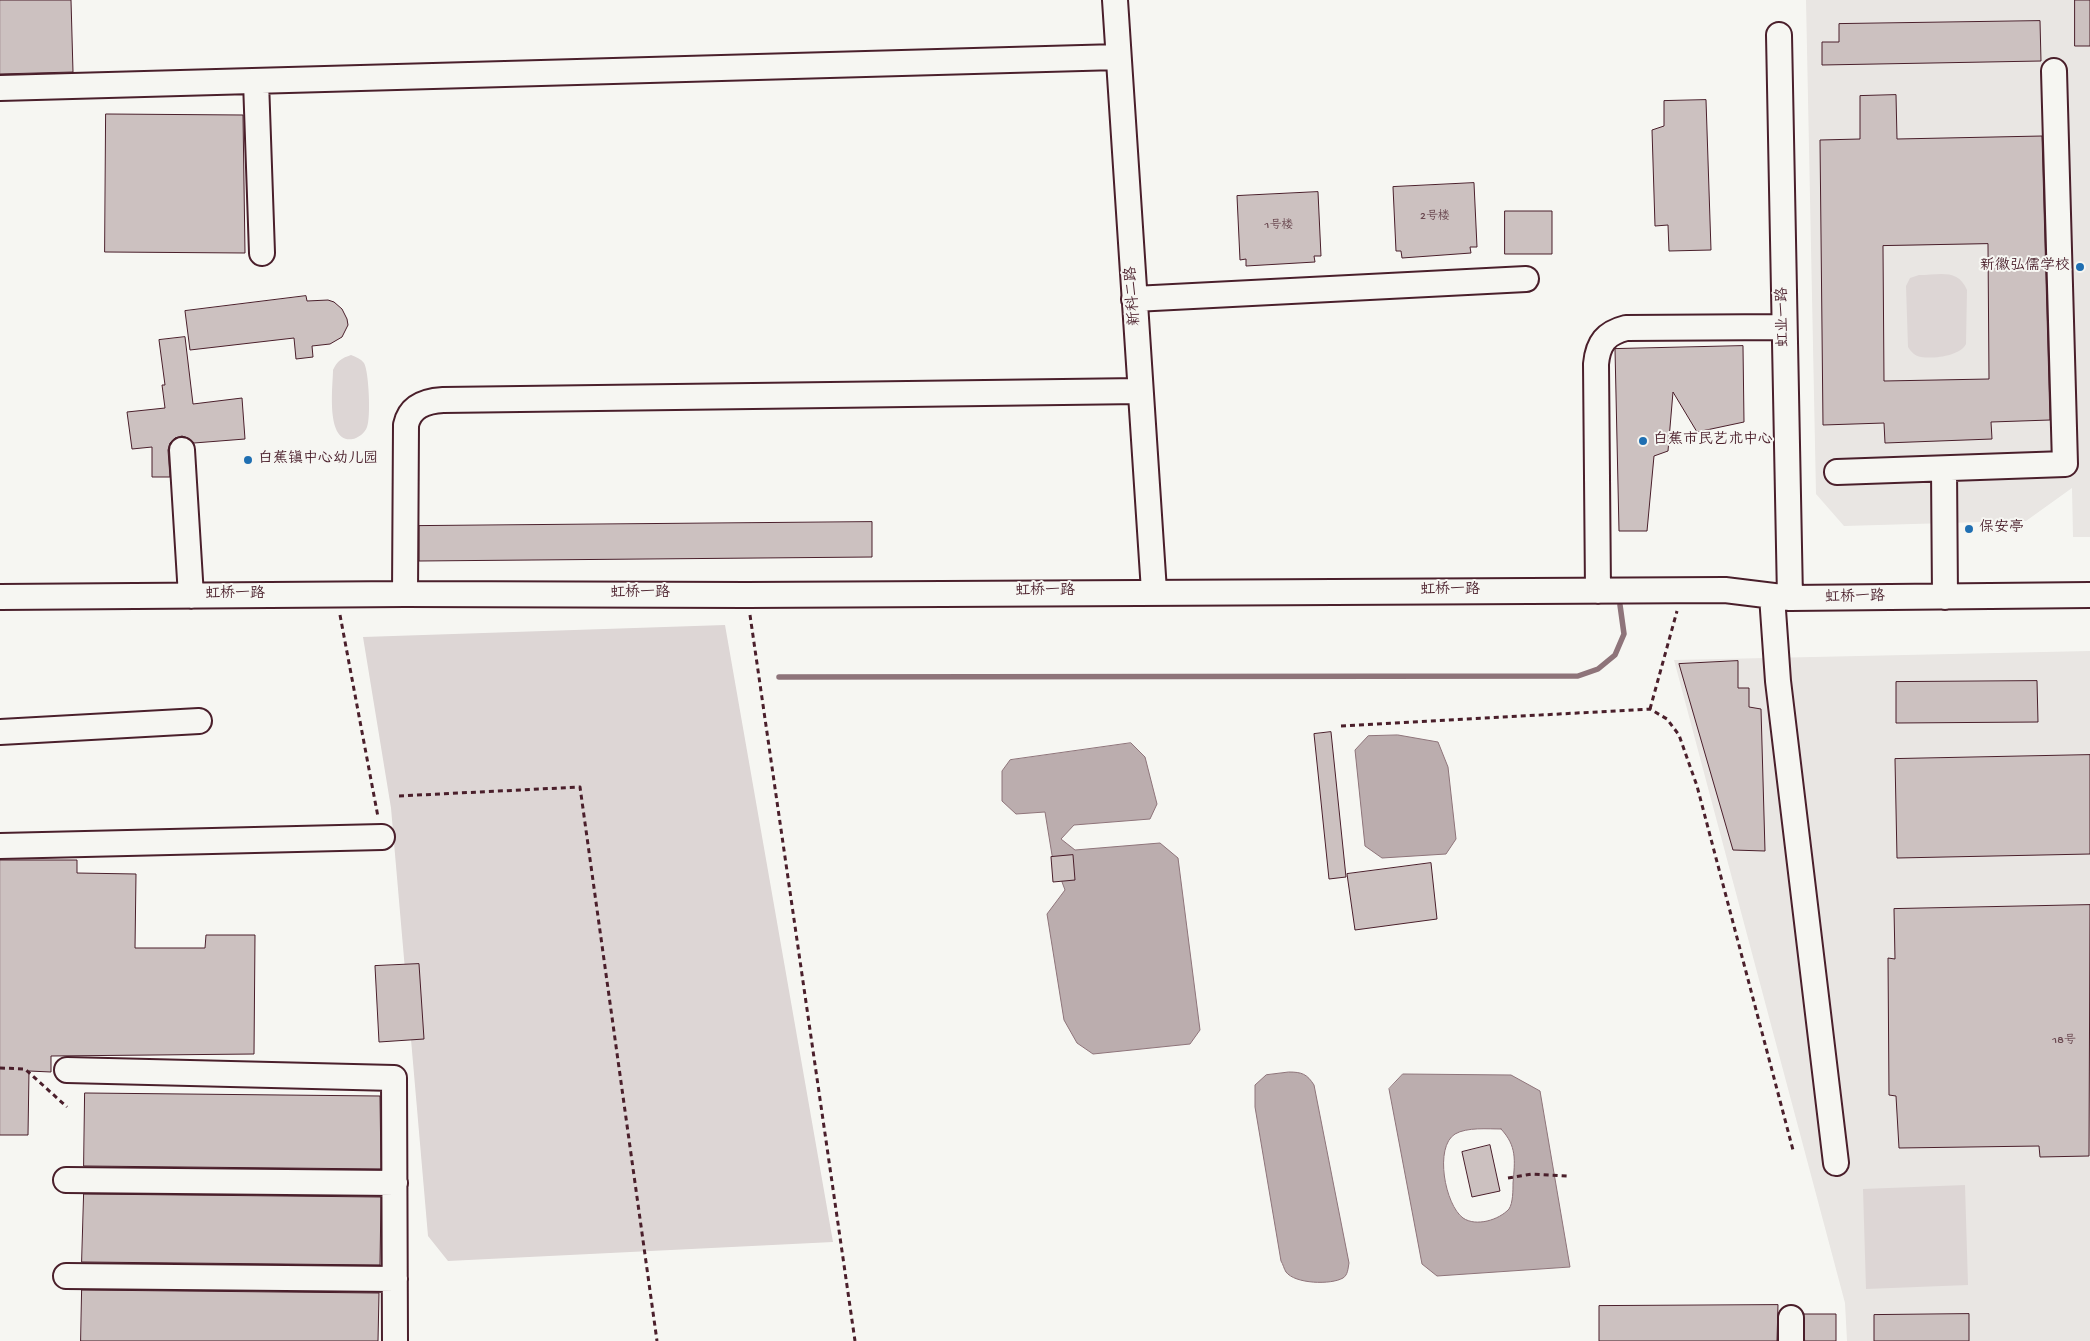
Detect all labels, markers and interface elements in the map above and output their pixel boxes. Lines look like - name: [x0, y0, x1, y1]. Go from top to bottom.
- house number: 2号楼: [1420, 210, 1450, 224]
- house number: 1号楼: [1265, 219, 1293, 233]
- place label: 新徽弘儒学校: [1980, 258, 2070, 276]
- marker: 新徽弘儒学校: [2074, 261, 2086, 273]
- street label: 新科二路: [1123, 265, 1145, 327]
- street label: 虹业一路: [1774, 287, 1794, 347]
- place label: 白蕉市民艺术中心: [1653, 432, 1773, 450]
- marker: 白蕉市民艺术中心: [1637, 435, 1649, 447]
- place label: 白蕉镇中心幼儿园: [258, 451, 378, 469]
- marker: 白蕉镇中心幼儿园: [242, 454, 254, 466]
- place label: 保安亭: [1979, 520, 2024, 538]
- marker: 保安亭: [1963, 523, 1975, 535]
- street label: 虹桥一路: [1420, 582, 1480, 600]
- street label: 虹桥一路: [1015, 583, 1075, 601]
- street label: 虹桥一路: [610, 585, 670, 603]
- street label: 虹桥一路: [205, 586, 265, 604]
- street label: 虹桥一路: [1825, 588, 1885, 608]
- house number: 18号: [2052, 1034, 2076, 1048]

